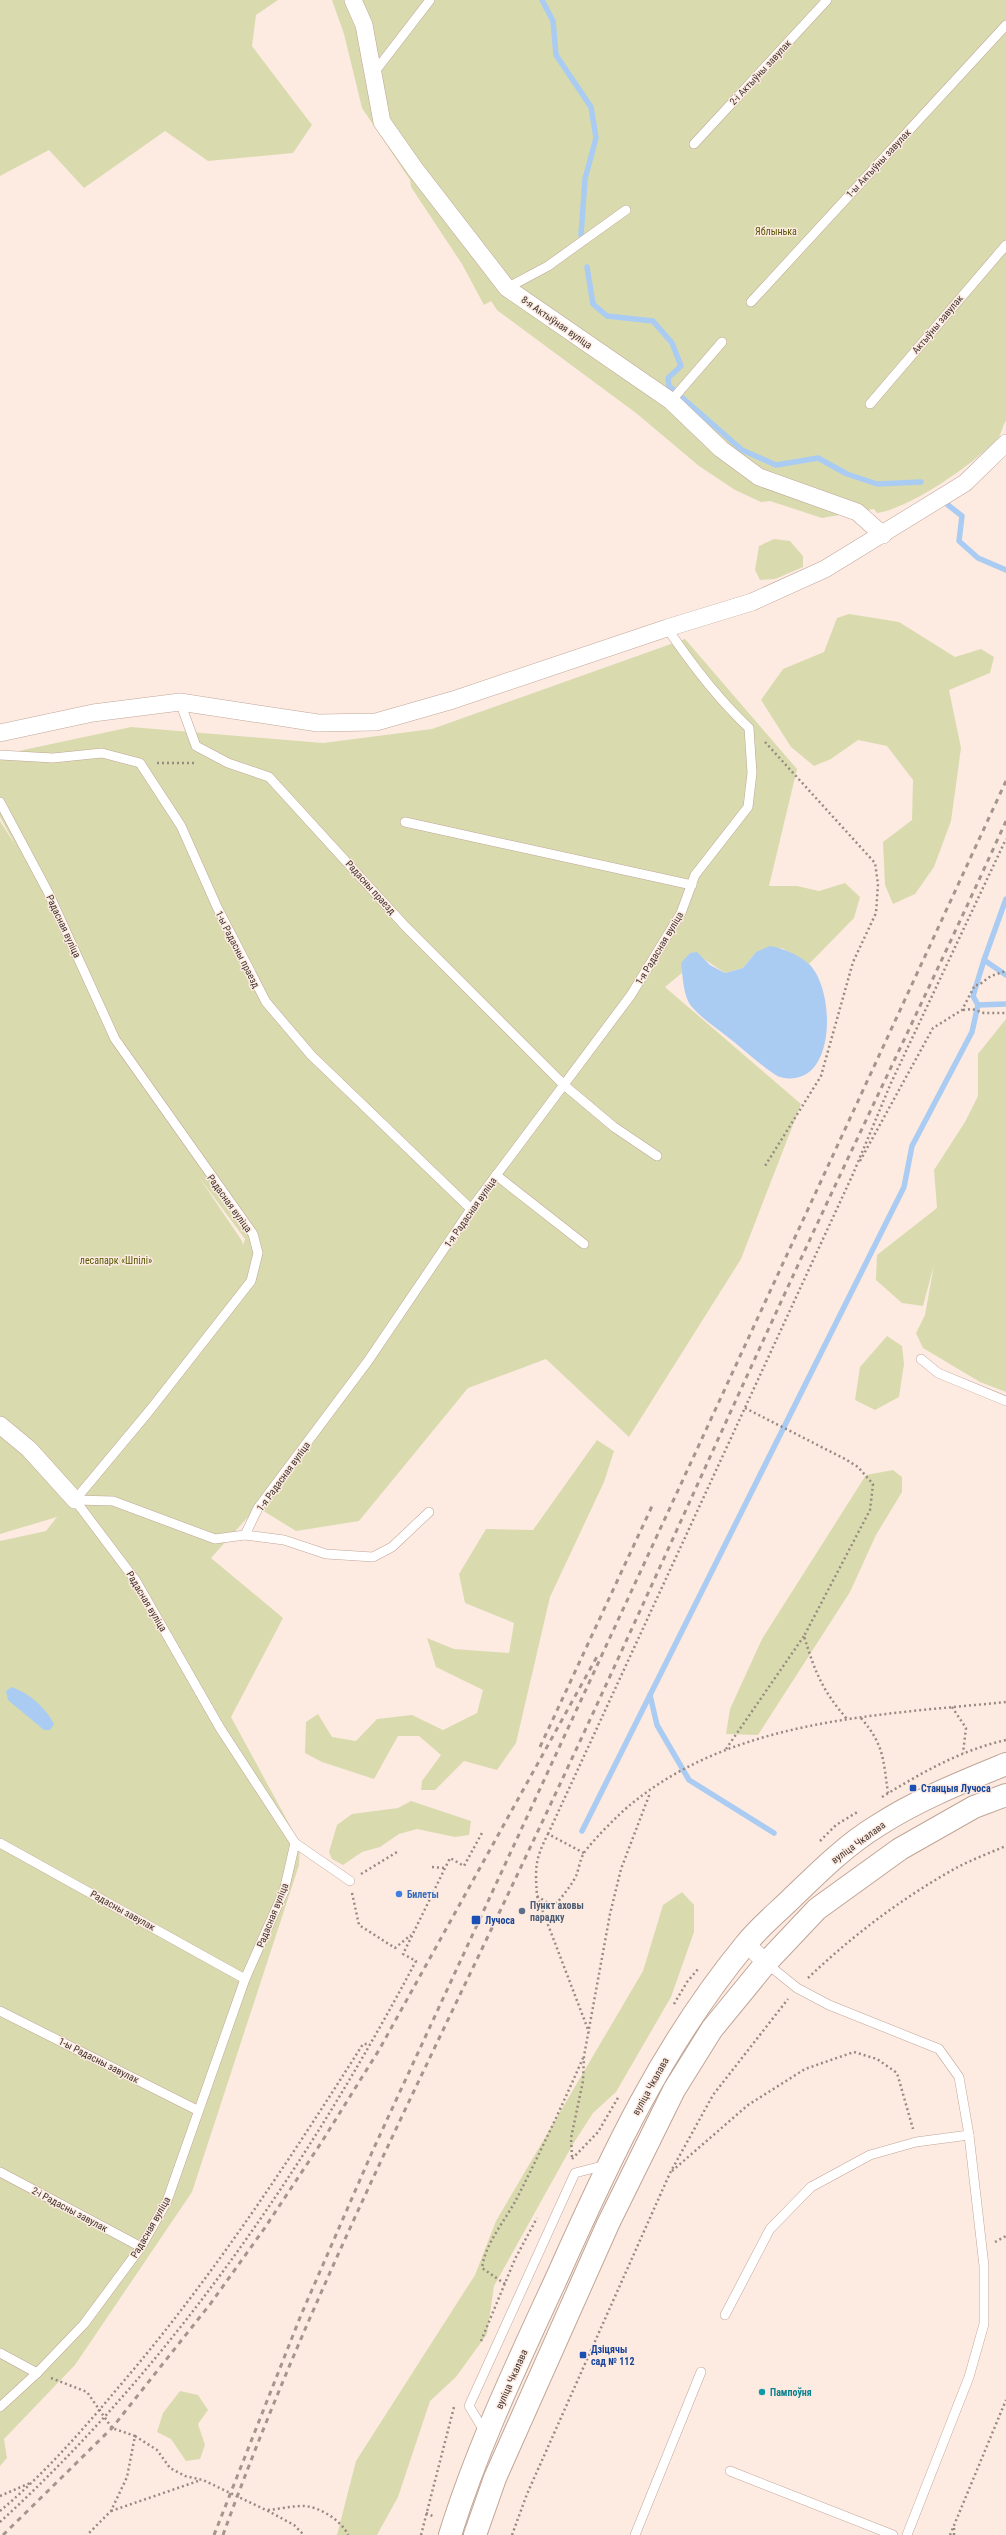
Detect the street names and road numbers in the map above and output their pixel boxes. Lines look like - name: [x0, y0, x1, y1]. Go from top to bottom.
- street label: 2-і Актыўны завулак: [727, 37, 793, 107]
- street label: 1-ы Актыўны завулак: [844, 127, 913, 200]
- street label: Актыўны завулак: [910, 293, 965, 356]
- street label: 8-я Актыўная вуліца: [519, 294, 594, 351]
- street label: Радасны праезд: [344, 858, 398, 917]
- street label: Радасная вуліца: [44, 893, 83, 960]
- street label: 1-ы Радасны праезд: [213, 909, 262, 990]
- street label: 1-я Радасная вуліца: [633, 910, 686, 987]
- street label: Радасная вуліца: [205, 1172, 254, 1234]
- street label: 1-я Радасная вуліца: [442, 1175, 499, 1249]
- street label: 1-я Радасная вуліца: [255, 1439, 312, 1513]
- street label: Радасная вуліца: [124, 1569, 169, 1634]
- street label: вуліца Чкалава: [829, 1819, 888, 1866]
- street label: Радасная вуліца: [255, 1881, 290, 1949]
- street label: Радасны завулак: [89, 1888, 157, 1933]
- street label: 1-ы Радасны завулак: [57, 2035, 141, 2086]
- street label: вуліца Чкалава: [630, 2055, 671, 2117]
- street label: 2-і Радасны завулак: [30, 2185, 110, 2234]
- street label: Радасная вуліца: [129, 2195, 172, 2260]
- street label: вуліца Чкалава: [493, 2348, 530, 2411]

